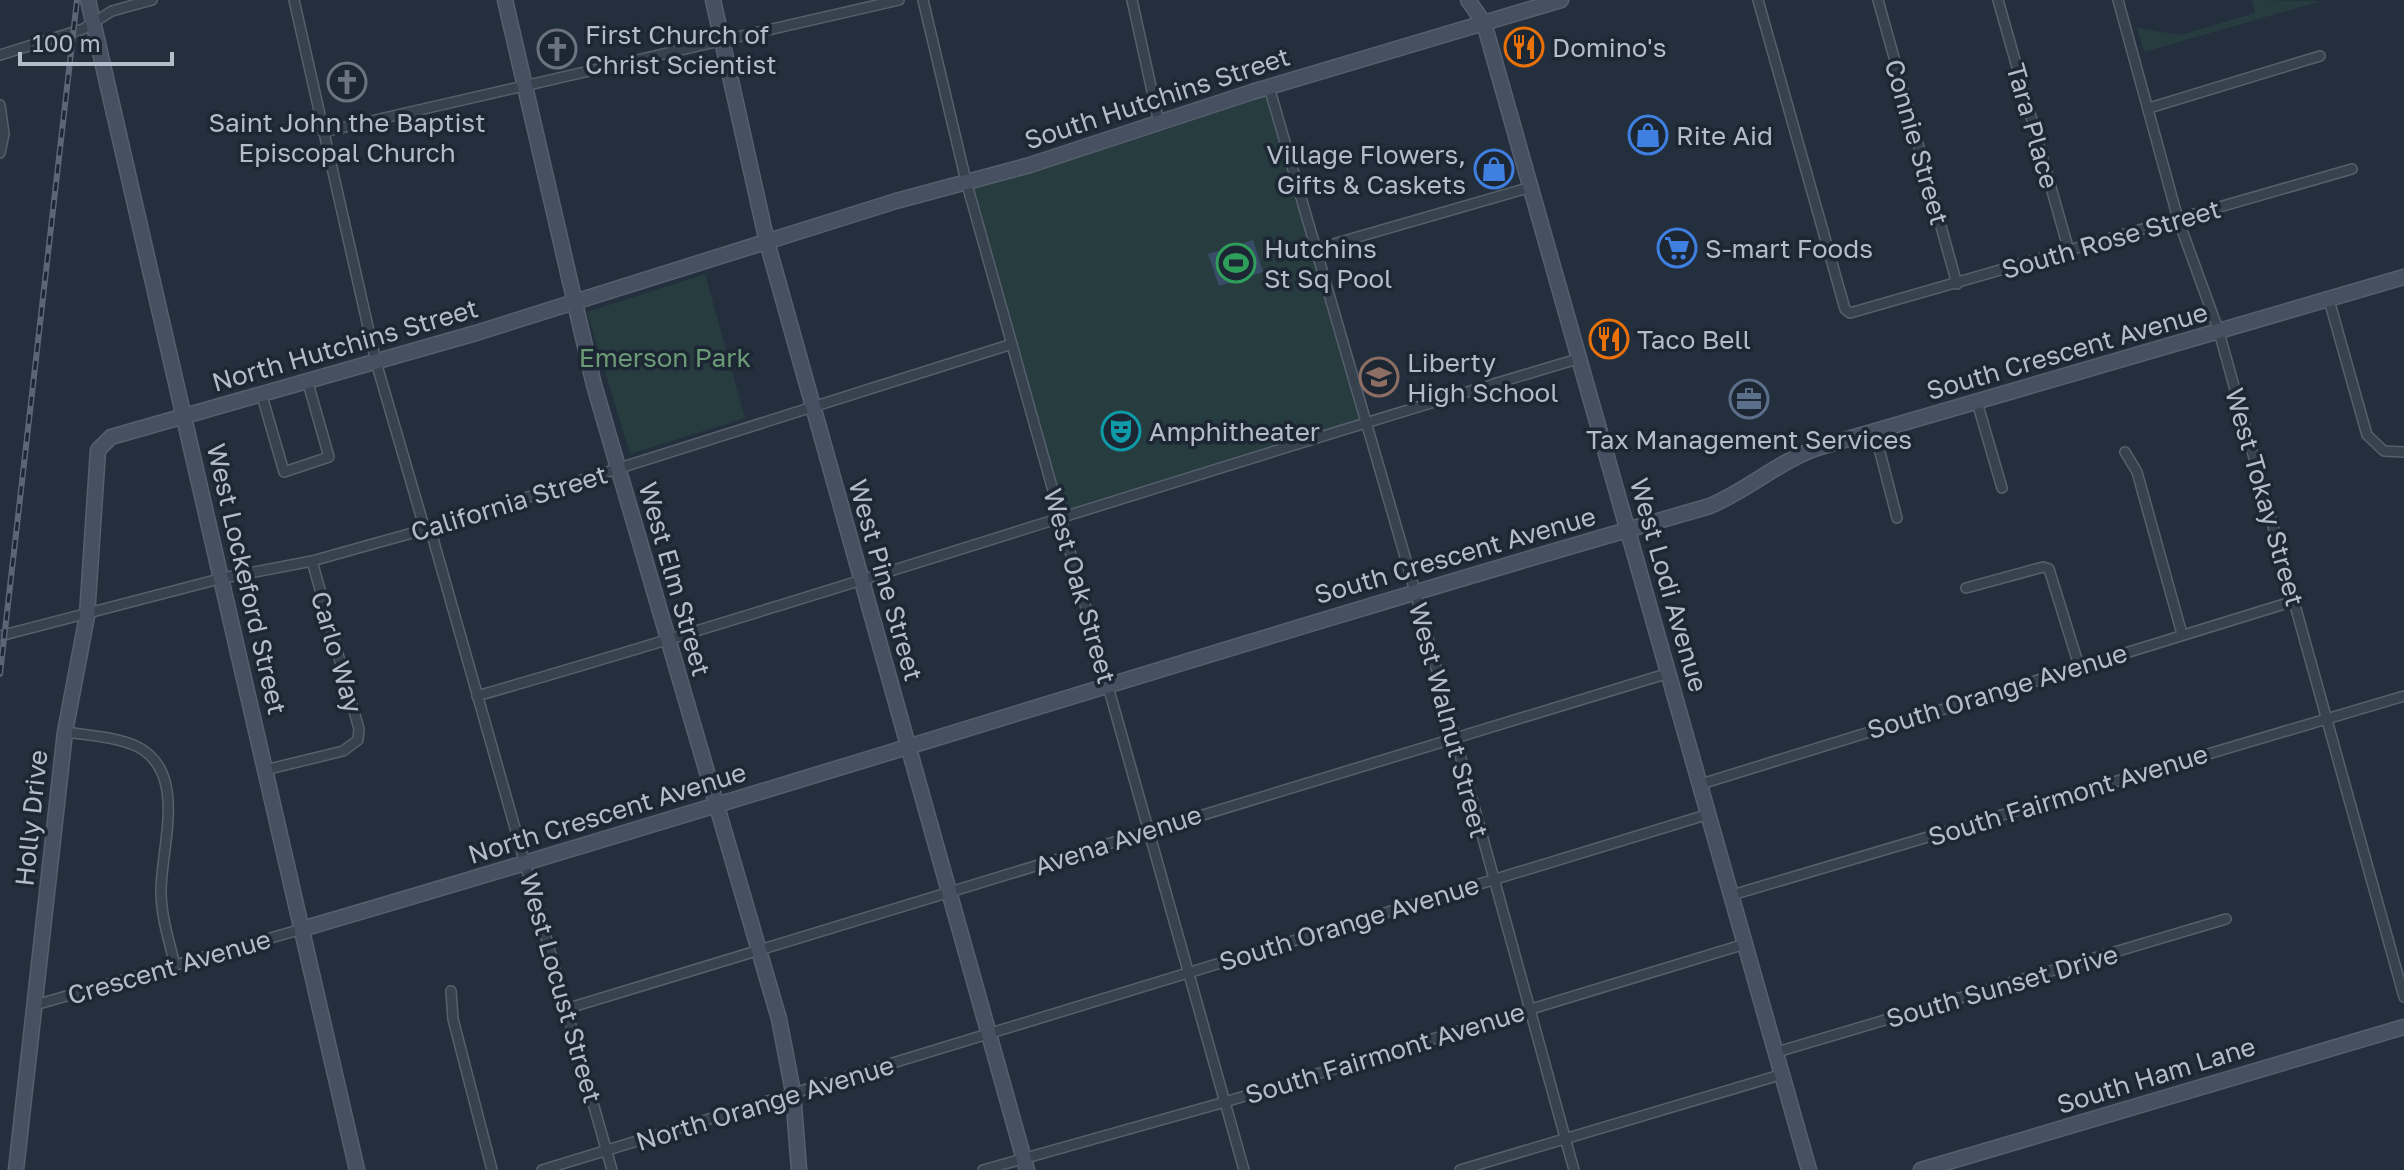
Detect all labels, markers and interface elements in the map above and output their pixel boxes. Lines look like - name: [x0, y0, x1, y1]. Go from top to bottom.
- scale bar: [20, 16, 172, 66]
- place label: First Church of Christ Scientist: [585, 19, 777, 80]
- restaurant icon: Domino's: [1503, 26, 1545, 68]
- text: 100 m: [32, 28, 101, 57]
- church icon: First Church of Christ Scientist: [536, 28, 578, 70]
- place label: Domino's: [1552, 32, 1667, 63]
- street label: South Hutchins Street: [1020, 40, 1294, 156]
- street label: Connie Street: [1879, 56, 1955, 228]
- street label: Tara Place: [2000, 60, 2066, 192]
- church icon: Saint John the Baptist Episcopal Church: [326, 61, 368, 103]
- place label: Saint John the Baptist Episcopal Church: [208, 107, 486, 168]
- shop icon: Rite Aid: [1627, 114, 1669, 156]
- place label: Rite Aid: [1676, 120, 1773, 151]
- place label: Village Flowers, Gifts & Caskets: [1266, 139, 1466, 200]
- shop icon: Village Flowers, Gifts & Caskets: [1473, 148, 1515, 190]
- street label: South Rose Street: [1998, 193, 2224, 285]
- supermarket icon: S-mart Foods: [1656, 227, 1698, 269]
- place label: Hutchins St Sq Pool: [1264, 233, 1392, 294]
- place label: S-mart Foods: [1705, 233, 1873, 264]
- sports icon: Hutchins St Sq Pool: [1215, 242, 1257, 284]
- street label: North Hutchins Street: [208, 292, 482, 398]
- street label: South Crescent Avenue: [1923, 296, 2211, 406]
- restaurant icon: Taco Bell: [1588, 318, 1630, 360]
- place label: Taco Bell: [1637, 324, 1751, 355]
- park label: Emerson Park: [579, 342, 751, 373]
- place label: Liberty High School: [1407, 347, 1559, 408]
- school or university icon: Liberty High School: [1358, 356, 1400, 398]
- office icon: Tax Management Services: [1728, 378, 1770, 420]
- street label: West Tokay Street: [2219, 384, 2311, 610]
- theatre icon: Amphitheater: [1100, 410, 1142, 452]
- place label: Amphitheater: [1149, 416, 1320, 447]
- place label: Tax Management Services: [1586, 424, 1912, 455]
- street label: West Lockeford Street: [201, 440, 293, 718]
- street label: California Street: [407, 458, 611, 548]
- street label: West Lodi Avenue: [1624, 474, 1714, 696]
- street label: West Pine Street: [842, 476, 930, 684]
- street label: West Elm Street: [632, 478, 718, 680]
- street label: West Oak Street: [1037, 485, 1123, 687]
- street label: South Crescent Avenue: [1311, 500, 1599, 610]
- street label: Carlo Way: [305, 587, 369, 717]
- street label: West Walnut Street: [1403, 599, 1495, 841]
- street label: South Orange Avenue: [1863, 637, 2131, 745]
- street label: South Fairmont Avenue: [1924, 738, 2212, 852]
- street label: Holly Drive: [8, 748, 54, 888]
- street label: North Crescent Avenue: [464, 756, 750, 870]
- street label: Avena Avenue: [1030, 798, 1206, 882]
- street label: South Orange Avenue: [1215, 869, 1483, 977]
- street label: West Locust Street: [513, 870, 609, 1106]
- street label: Crescent Avenue: [64, 923, 274, 1011]
- street label: South Sunset Drive: [1883, 938, 2121, 1034]
- street label: South Fairmont Avenue: [1241, 996, 1529, 1110]
- street label: South Ham Lane: [2053, 1030, 2259, 1120]
- street label: North Orange Avenue: [632, 1049, 898, 1157]

